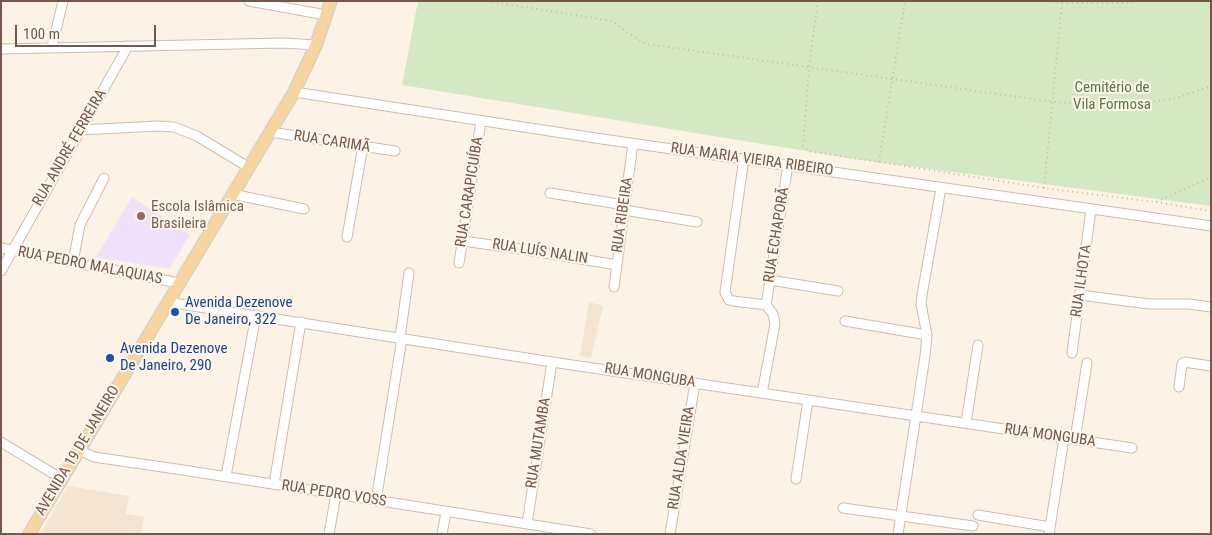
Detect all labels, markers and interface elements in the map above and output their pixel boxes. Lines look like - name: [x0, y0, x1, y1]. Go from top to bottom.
- scale bar: [18, 15, 159, 47]
- text: 100 m: [23, 25, 60, 43]
- park label: Cemitério de Vila Formosa: [1073, 79, 1151, 114]
- street label: RUA ANDRÉ FERREIRA: [29, 86, 111, 210]
- street label: RUA CARIMÃ: [292, 127, 372, 157]
- street label: RUA CARAPICUÍBA: [452, 135, 488, 249]
- street label: RUA MARIA VIEIRA RIBEIRO: [670, 140, 834, 180]
- street label: RUA RIBEIRA: [609, 176, 637, 254]
- street label: RUA ECHAPORÃ: [761, 186, 793, 284]
- place label: Escola Islâmica Brasileira: [151, 198, 244, 233]
- marker: Escola Islâmica Brasileira: [135, 210, 147, 222]
- street label: RUA LUÍS NALIN: [491, 236, 589, 268]
- street label: RUA PEDRO MALAQUIAS: [16, 243, 164, 289]
- street label: RUA ILHOTA: [1068, 244, 1096, 318]
- place label: Avenida Dezenove De Janeiro, 322: [185, 294, 293, 329]
- marker: Avenida Dezenove De Janeiro, 322: [169, 306, 181, 318]
- place label: Avenida Dezenove De Janeiro, 290: [120, 340, 228, 375]
- marker: Avenida Dezenove De Janeiro, 290: [104, 352, 116, 364]
- street label: RUA MONGUBA: [603, 360, 697, 392]
- street label: AVENIDA 19 DE JANEIRO: [32, 383, 124, 519]
- street label: RUA MUTAMBA: [523, 396, 555, 490]
- street label: RUA ALDA VIEIRA: [665, 405, 699, 511]
- street label: RUA MONGUBA: [1003, 421, 1097, 451]
- street label: RUA PEDRO VOSS: [280, 477, 388, 511]

